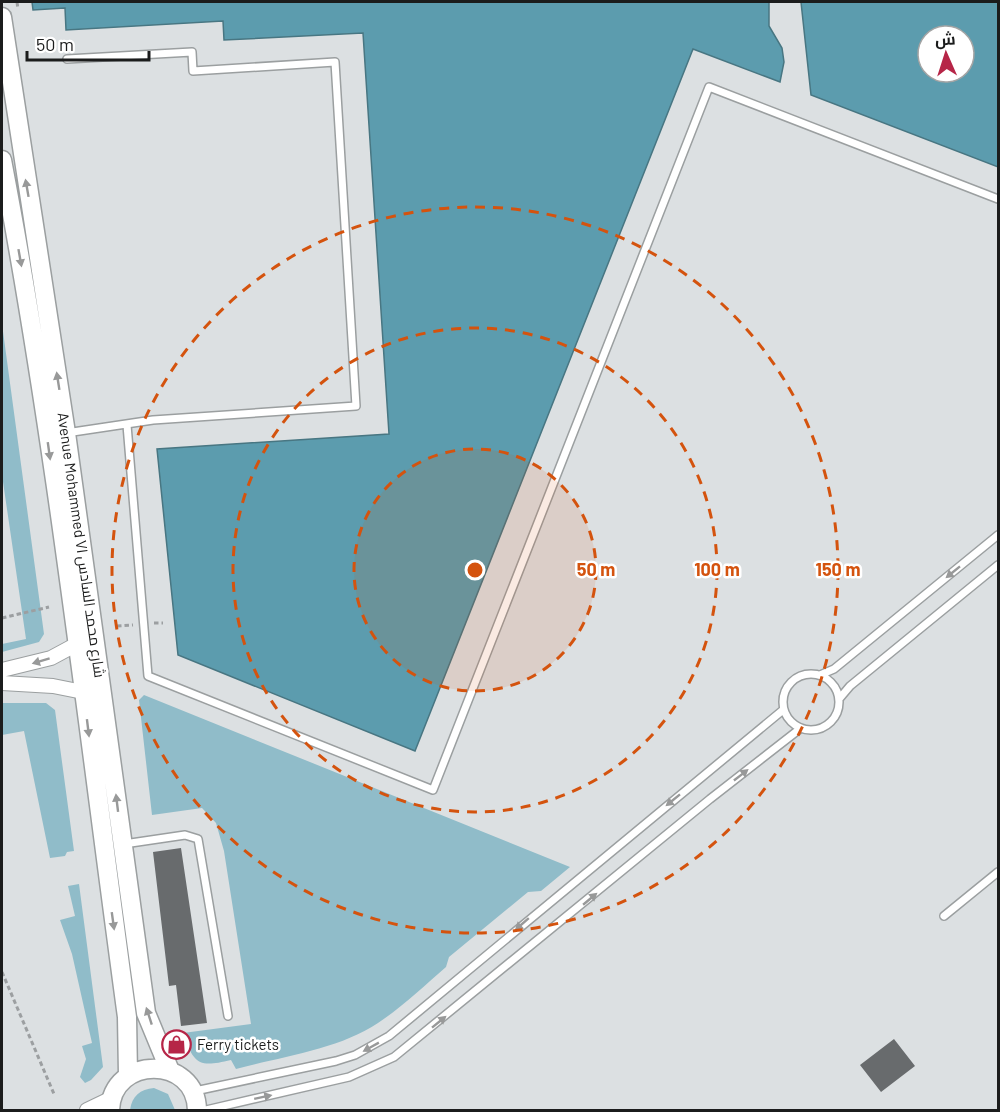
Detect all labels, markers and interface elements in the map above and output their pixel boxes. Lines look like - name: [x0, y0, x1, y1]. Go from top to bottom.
- scale bar: [27, 24, 148, 62]
- north arrow: [916, 24, 976, 84]
- text: ش: [934, 28, 956, 50]
- text: 50 m: [36, 33, 74, 55]
- one-way arrow: [22, 179, 31, 198]
- one-way arrow: [16, 249, 25, 268]
- one-way arrow: [54, 371, 63, 390]
- street label: Avenue Mohammed VI شارع محمد السادس: [51, 411, 110, 679]
- one-way arrow: [45, 442, 54, 461]
- text: 50 m: [577, 558, 615, 580]
- text: 100 m: [694, 558, 740, 580]
- text: 150 m: [816, 558, 860, 580]
- centre of rings: [465, 560, 485, 580]
- one-way arrow: [945, 565, 961, 578]
- one-way arrow: [32, 657, 50, 666]
- one-way arrow: [83, 718, 92, 737]
- one-way arrow: [733, 770, 748, 782]
- one-way arrow: [112, 793, 121, 812]
- one-way arrow: [665, 794, 681, 807]
- one-way arrow: [582, 892, 598, 905]
- one-way arrow: [109, 911, 118, 930]
- one-way arrow: [515, 917, 530, 930]
- one-way arrow: [143, 1007, 153, 1025]
- one-way arrow: [431, 1016, 447, 1029]
- shop icon: Ferry tickets: [160, 1028, 192, 1060]
- place label: Ferry tickets: [197, 1035, 279, 1053]
- one-way arrow: [362, 1042, 379, 1052]
- one-way arrow: [254, 1092, 273, 1101]

